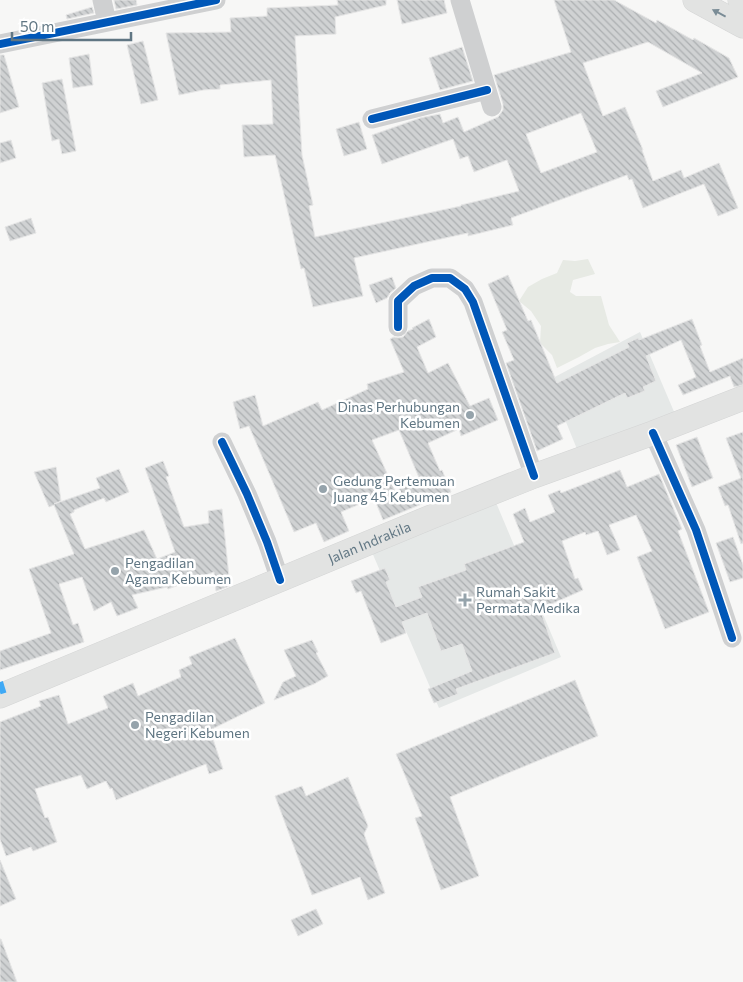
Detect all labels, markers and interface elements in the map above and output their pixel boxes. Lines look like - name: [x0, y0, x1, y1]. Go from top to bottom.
- one-way arrow: [712, 9, 726, 17]
- scale bar: [12, 10, 131, 42]
- text: 50 m: [20, 17, 54, 35]
- place label: Dinas Perhubungan Kebumen: [337, 398, 460, 431]
- marker: Dinas Perhubungan Kebumen: [464, 409, 476, 421]
- place label: Gedung Pertemuan Juang 45 Kebumen: [333, 472, 455, 505]
- marker: Gedung Pertemuan Juang 45 Kebumen: [317, 483, 329, 495]
- street label: Jalan Indrakila: [325, 517, 413, 567]
- place label: Pengadilan Agama Kebumen: [125, 554, 231, 587]
- marker: Pengadilan Agama Kebumen: [109, 565, 121, 577]
- place label: Rumah Sakit Permata Medika: [476, 583, 580, 616]
- marker: Rumah Sakit Permata Medika: [458, 593, 472, 607]
- place label: Pengadilan Negeri Kebumen: [145, 708, 250, 741]
- marker: Pengadilan Negeri Kebumen: [129, 719, 141, 731]

